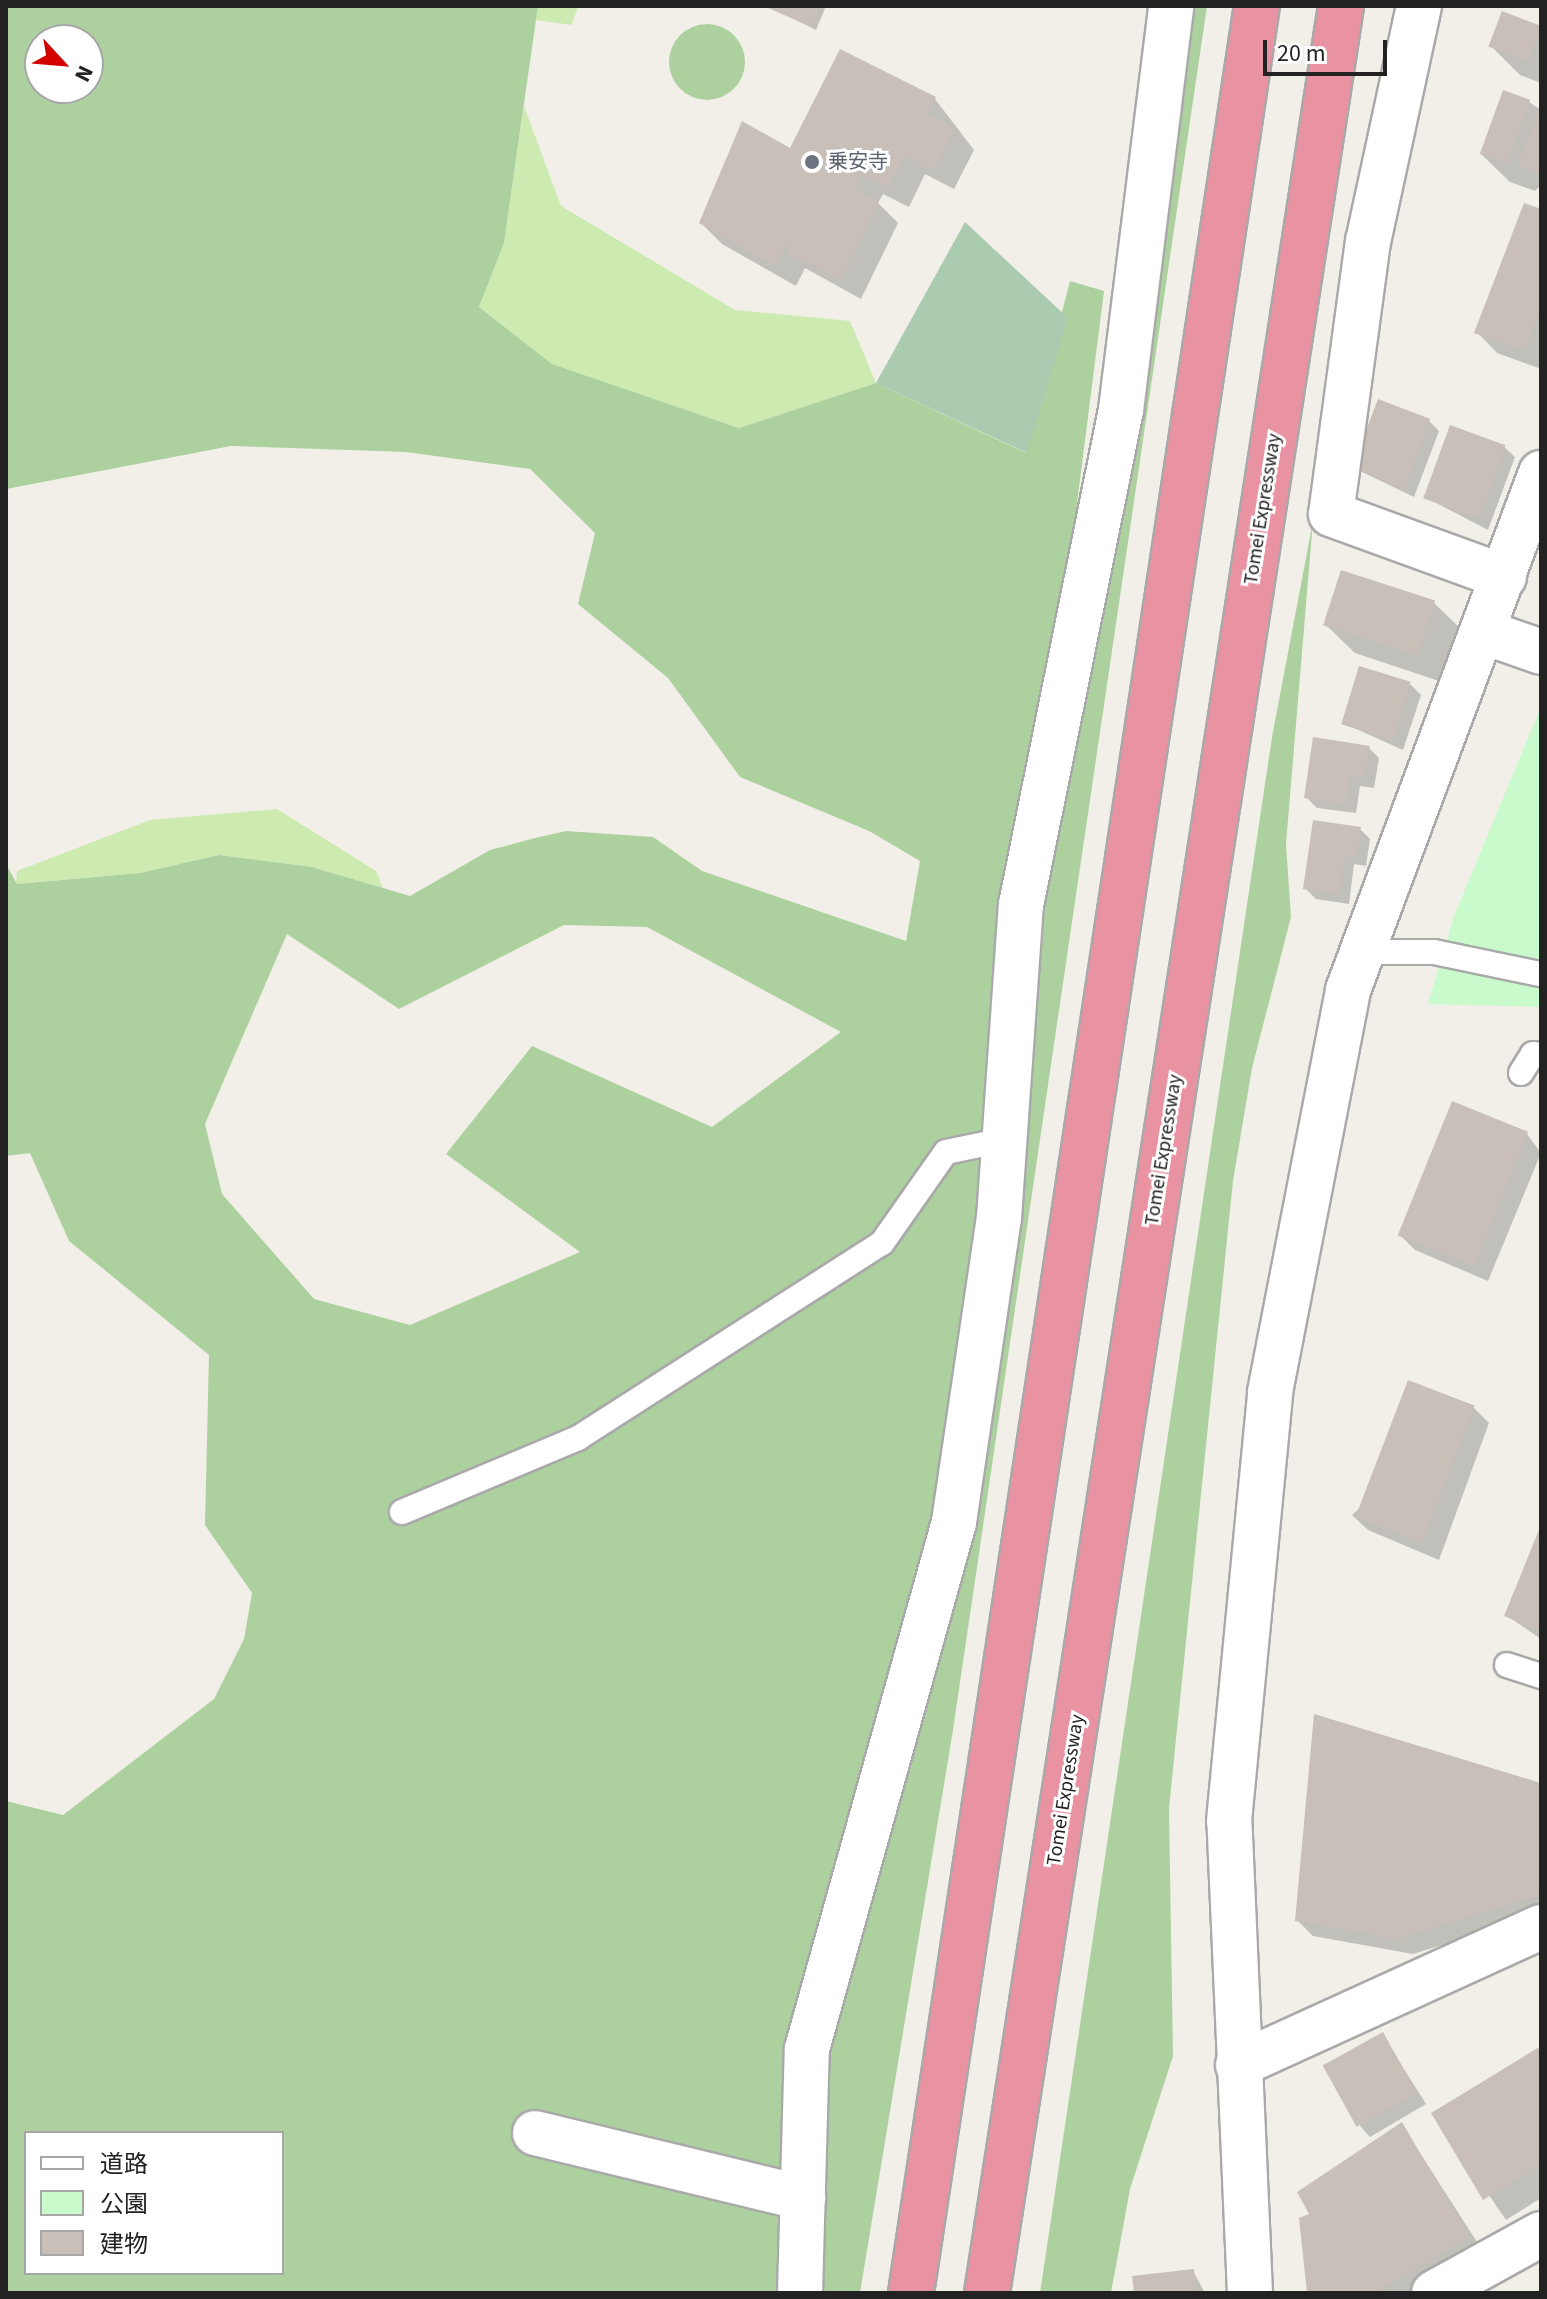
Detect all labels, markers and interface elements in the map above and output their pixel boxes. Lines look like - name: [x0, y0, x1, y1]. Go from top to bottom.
- north arrow: [24, 24, 104, 104]
- scale bar: [1267, 24, 1391, 74]
- text: 20 m: [1277, 36, 1326, 71]
- text: N: [66, 60, 101, 87]
- place label: 乗安寺: [828, 150, 888, 174]
- marker: 乗安寺: [803, 153, 821, 171]
- street label: Tomei Expressway: [1239, 432, 1287, 586]
- street label: Tomei Expressway: [1140, 1073, 1188, 1227]
- street label: Tomei Expressway: [1042, 1713, 1090, 1867]
- legend: [24, 2131, 284, 2275]
- text: 道路: [100, 2147, 148, 2182]
- text: 公園: [100, 2187, 148, 2222]
- text: 建物: [100, 2227, 148, 2262]

